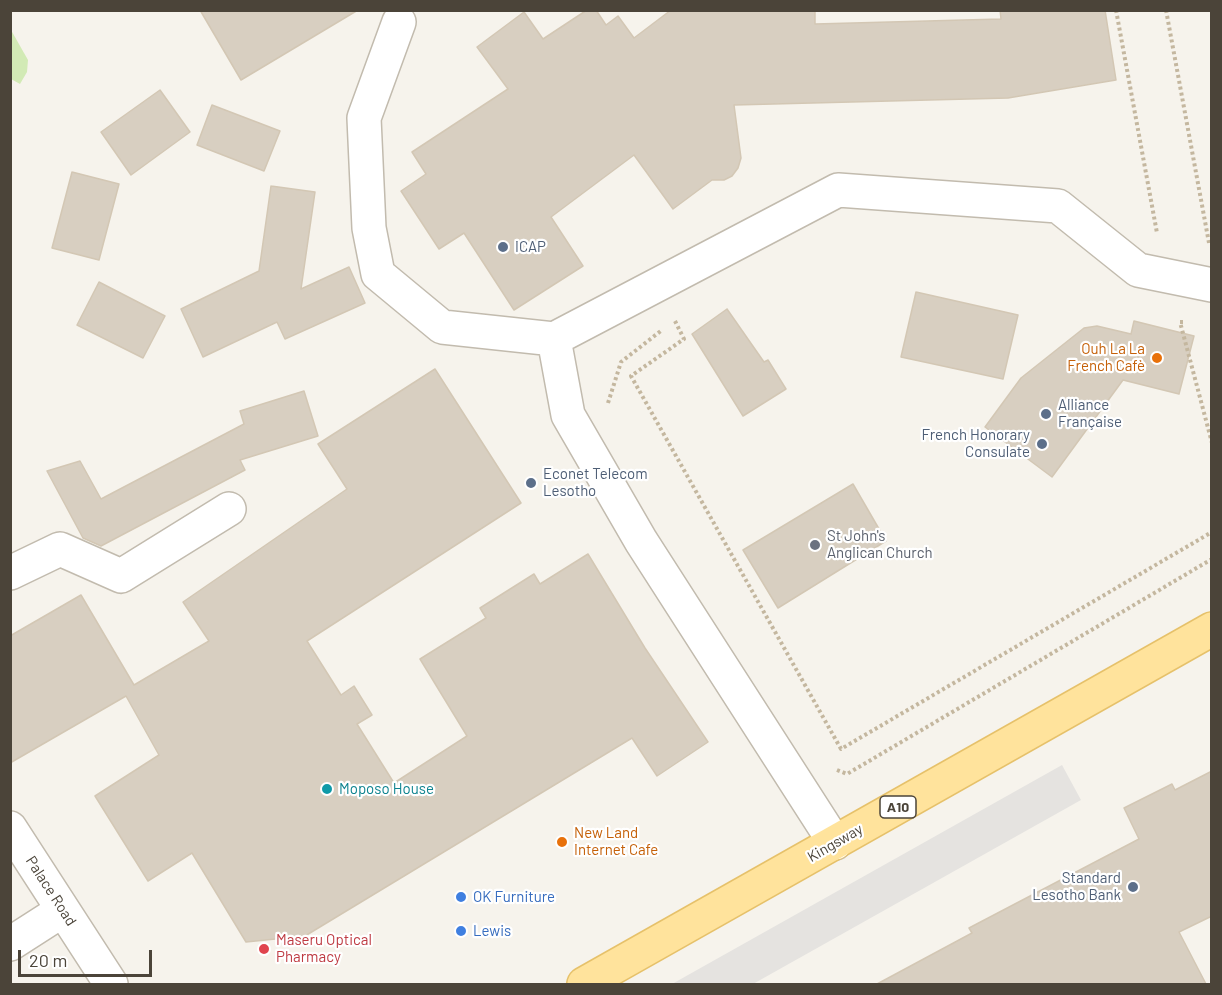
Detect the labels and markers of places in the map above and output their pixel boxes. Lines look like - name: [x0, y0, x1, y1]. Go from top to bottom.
- place label: ICAP: [515, 238, 546, 256]
- marker: ICAP: [496, 240, 510, 254]
- place label: Ouh La La French Cafè: [1067, 340, 1145, 375]
- marker: Ouh La La French Cafè: [1150, 351, 1164, 365]
- place label: Alliance Française: [1058, 396, 1122, 431]
- marker: Alliance Française: [1039, 407, 1053, 421]
- place label: French Honorary Consulate: [921, 426, 1030, 461]
- marker: French Honorary Consulate: [1035, 437, 1049, 451]
- place label: Econet Telecom Lesotho: [543, 465, 648, 500]
- marker: Econet Telecom Lesotho: [524, 476, 538, 490]
- place label: St John's Anglican Church: [827, 527, 933, 562]
- marker: St John's Anglican Church: [808, 538, 822, 552]
- place label: Moposo House: [339, 780, 434, 798]
- marker: Moposo House: [320, 782, 334, 796]
- place label: New Land Internet Cafe: [574, 824, 658, 859]
- marker: New Land Internet Cafe: [555, 835, 569, 849]
- place label: Standard Lesotho Bank: [1032, 869, 1121, 904]
- marker: Standard Lesotho Bank: [1126, 880, 1140, 894]
- place label: OK Furniture: [473, 888, 555, 906]
- marker: OK Furniture: [454, 890, 468, 904]
- place label: Lewis: [473, 922, 511, 940]
- marker: Lewis: [454, 924, 468, 938]
- place label: Maseru Optical Pharmacy: [276, 931, 372, 966]
- marker: Maseru Optical Pharmacy: [257, 942, 271, 956]

